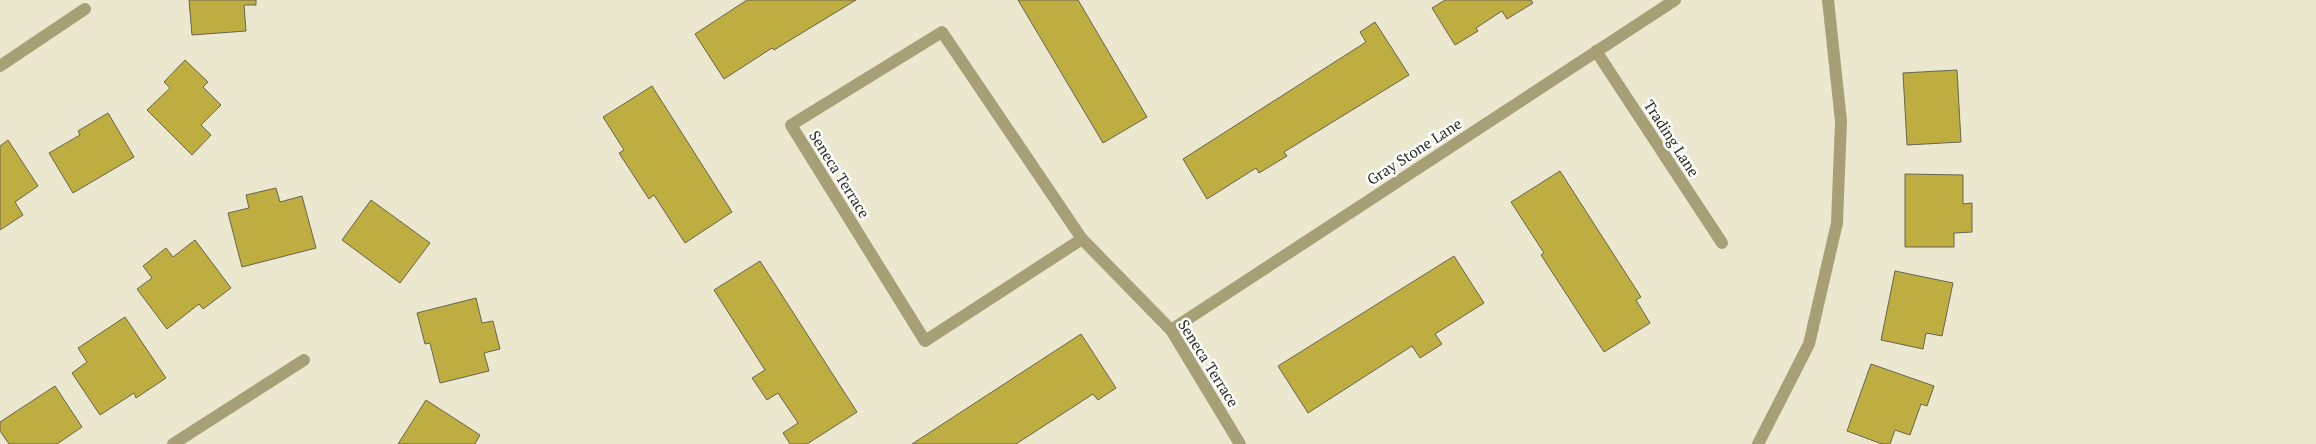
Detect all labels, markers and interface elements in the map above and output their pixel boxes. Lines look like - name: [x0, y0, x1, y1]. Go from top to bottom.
- street label: Trading Lane: [1640, 96, 1704, 180]
- street label: Gray Stone Lane: [1363, 113, 1465, 189]
- street label: Seneca Terrace: [805, 127, 875, 221]
- street label: Seneca Terrace: [1174, 316, 1244, 410]

